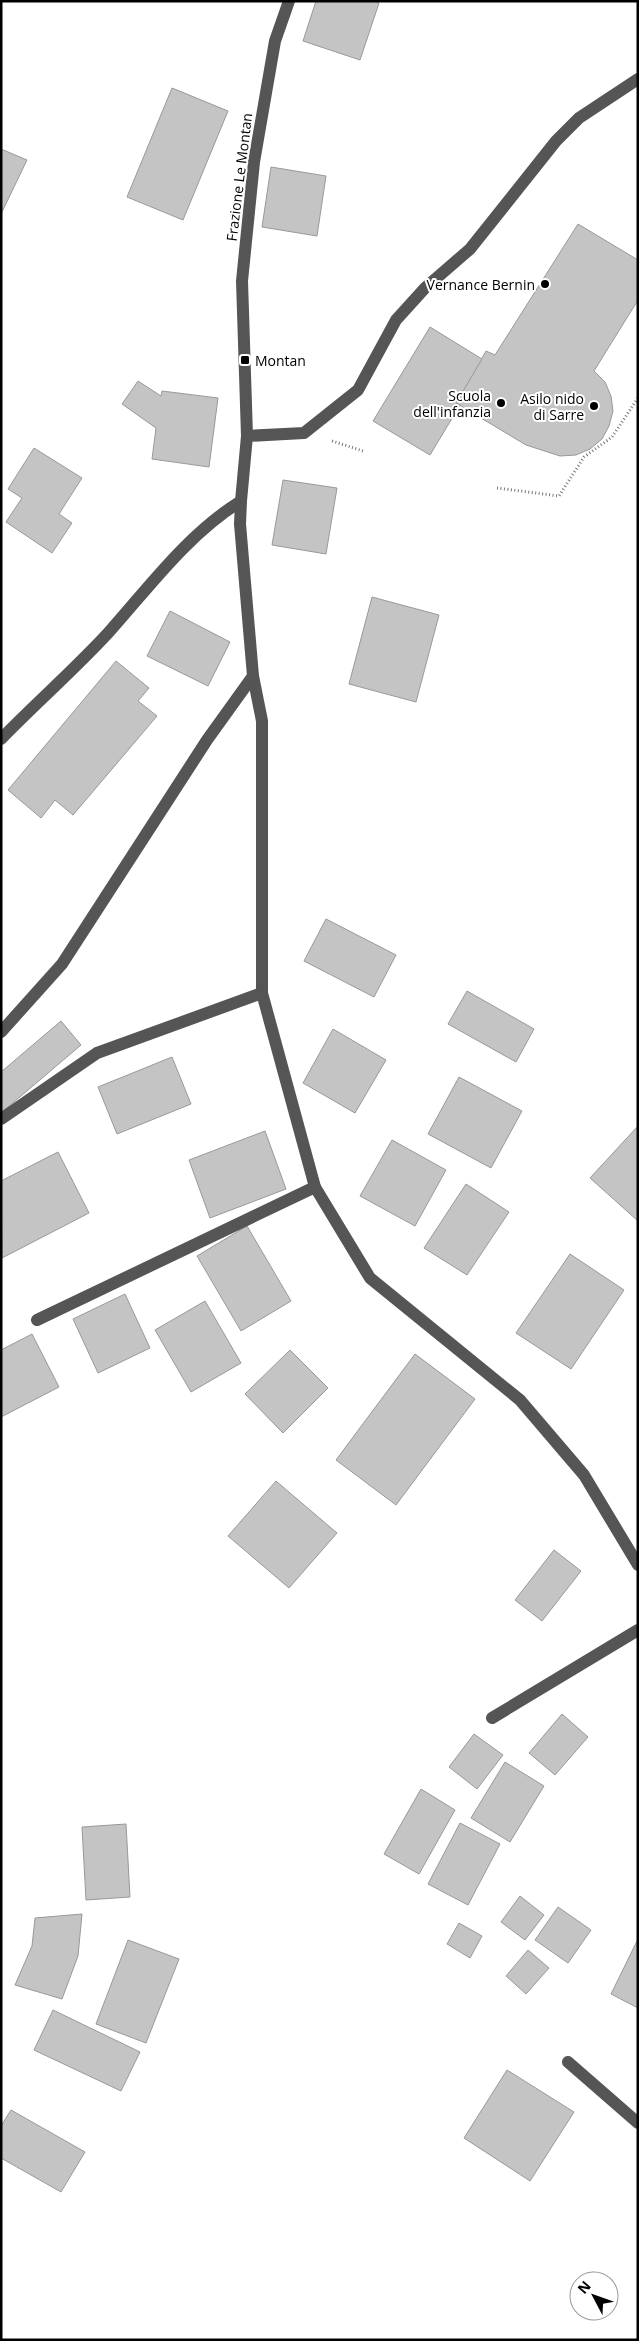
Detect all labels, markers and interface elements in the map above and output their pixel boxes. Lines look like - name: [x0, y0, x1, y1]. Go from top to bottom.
- street label: Frazione Le Montan: [222, 112, 256, 242]
- place label: Vernance Bernin: [427, 275, 535, 294]
- marker: Vernance Bernin: [539, 278, 551, 290]
- place label: Montan: [255, 351, 306, 370]
- marker: Montan: [239, 354, 251, 366]
- place label: Scuola dell'infanzia: [413, 386, 491, 421]
- place label: Asilo nido di Sarre: [520, 389, 584, 424]
- marker: Scuola dell'infanzia: [495, 397, 507, 409]
- marker: Asilo nido di Sarre: [588, 400, 600, 412]
- north arrow: [569, 2271, 619, 2321]
- text: N: [573, 2277, 595, 2298]

